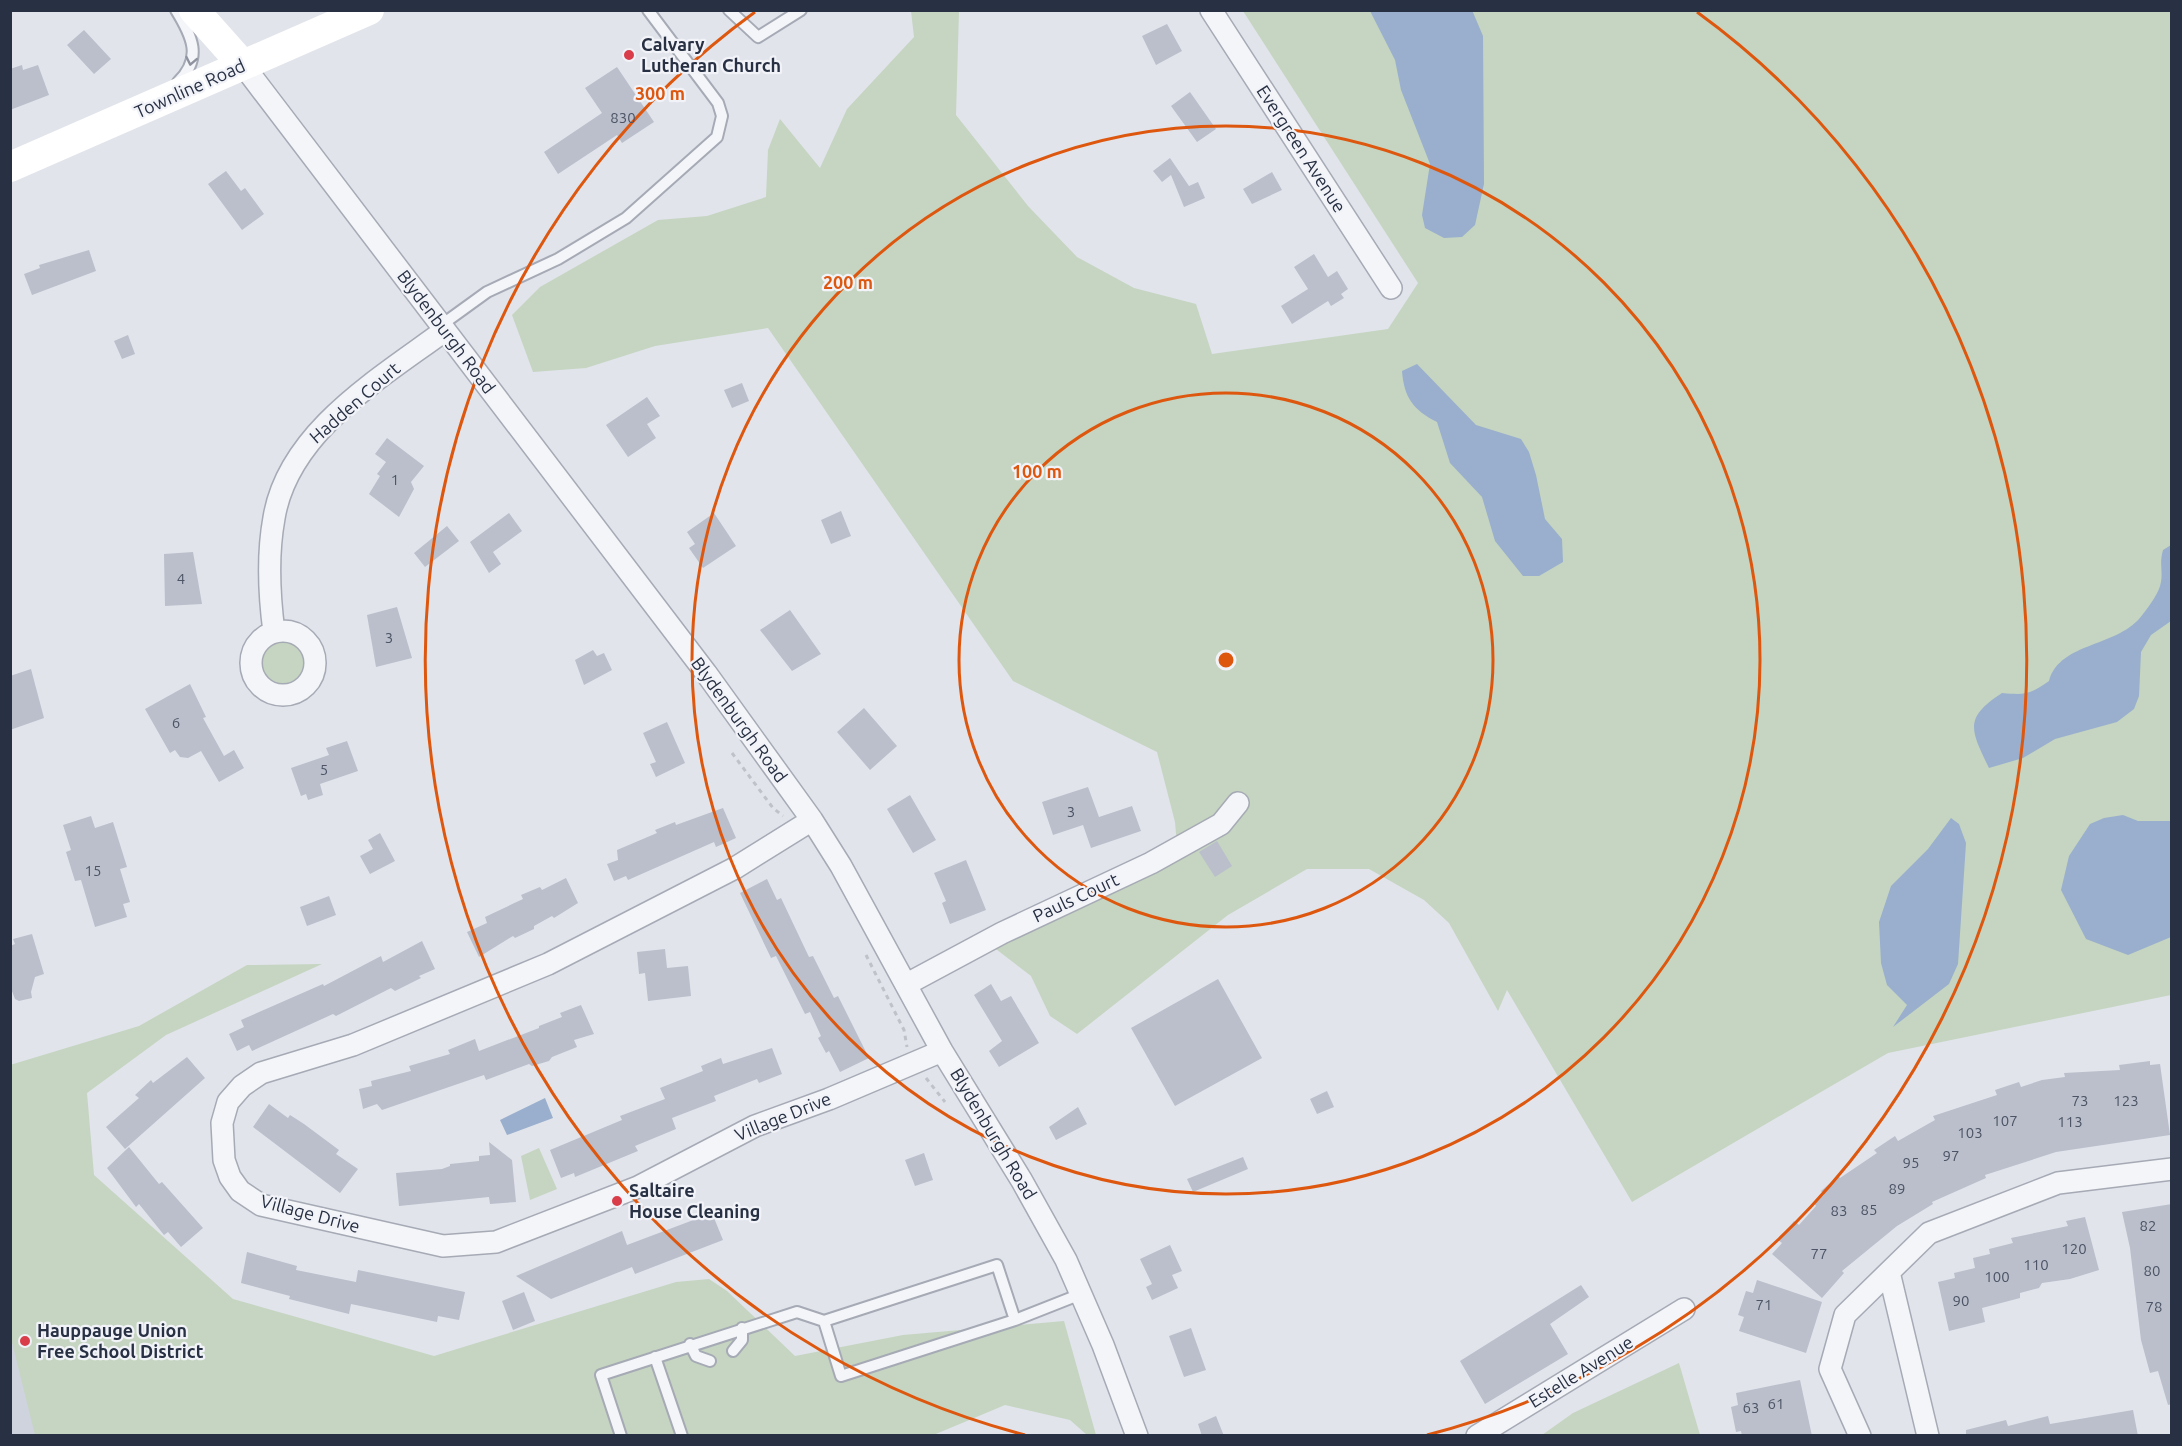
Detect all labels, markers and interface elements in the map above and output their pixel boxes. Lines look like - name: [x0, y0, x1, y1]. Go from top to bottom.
- place label: Calvary Lutheran Church: [641, 34, 781, 75]
- marker: Calvary Lutheran Church: [622, 48, 636, 62]
- street label: Townline Road: [131, 55, 248, 121]
- one-way arrow: [185, 56, 198, 66]
- street label: Evergreen Avenue: [1253, 81, 1350, 216]
- text: 300 m: [635, 83, 685, 103]
- house number: 830: [610, 109, 636, 126]
- street label: Blydenburgh Road: [394, 266, 500, 397]
- text: 200 m: [823, 272, 873, 292]
- street label: Hadden Court: [305, 358, 404, 447]
- text: 100 m: [1012, 461, 1062, 481]
- house number: 1: [391, 471, 399, 488]
- house number: 4: [177, 570, 185, 587]
- house number: 3: [385, 629, 393, 646]
- centre of rings: [1216, 650, 1236, 670]
- street label: Blydenburgh Road: [688, 653, 792, 786]
- house number: 6: [172, 714, 180, 731]
- house number: 5: [320, 761, 328, 778]
- house number: 3: [1067, 803, 1075, 820]
- house number: 15: [85, 862, 101, 879]
- street label: Pauls Court: [1029, 868, 1122, 926]
- street label: Blydenburgh Road: [947, 1064, 1041, 1203]
- street label: Village Drive: [732, 1088, 834, 1144]
- house number: 73: [2072, 1092, 2088, 1109]
- house number: 123: [2113, 1092, 2139, 1109]
- house number: 107: [1992, 1112, 2018, 1129]
- house number: 113: [2057, 1113, 2083, 1130]
- house number: 103: [1957, 1124, 1983, 1141]
- house number: 97: [1943, 1147, 1959, 1164]
- house number: 95: [1903, 1154, 1919, 1171]
- place label: Saltaire House Cleaning: [629, 1180, 760, 1221]
- house number: 89: [1889, 1180, 1905, 1197]
- street label: Village Drive: [258, 1190, 362, 1236]
- marker: Saltaire House Cleaning: [610, 1194, 624, 1208]
- house number: 85: [1861, 1201, 1877, 1218]
- house number: 83: [1831, 1202, 1847, 1219]
- house number: 82: [2140, 1217, 2156, 1234]
- house number: 120: [2061, 1240, 2087, 1257]
- house number: 77: [1811, 1245, 1827, 1262]
- house number: 110: [2023, 1256, 2049, 1273]
- house number: 80: [2144, 1262, 2160, 1279]
- house number: 100: [1984, 1268, 2010, 1285]
- house number: 90: [1953, 1292, 1969, 1309]
- house number: 71: [1756, 1296, 1772, 1313]
- house number: 78: [2146, 1298, 2162, 1315]
- place label: Hauppauge Union Free School District: [37, 1320, 204, 1361]
- street label: Estelle Avenue: [1525, 1331, 1636, 1411]
- marker: Hauppauge Union Free School District: [18, 1334, 32, 1348]
- house number: 61: [1768, 1395, 1784, 1412]
- house number: 63: [1743, 1399, 1759, 1416]

